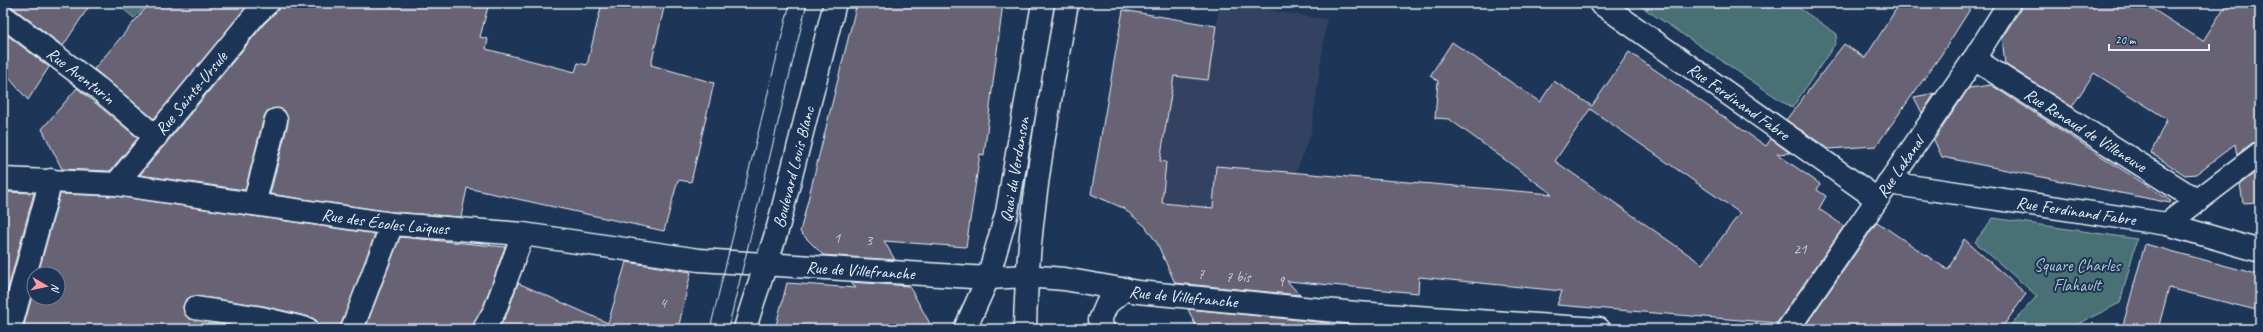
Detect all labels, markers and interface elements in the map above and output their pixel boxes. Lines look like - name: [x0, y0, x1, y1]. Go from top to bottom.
- scale bar: [2109, 26, 2209, 52]
- text: 20 m: [2115, 32, 2137, 48]
- street label: Rue Aventurin: [42, 43, 119, 109]
- street label: Rue Sainte-Ursule: [151, 46, 233, 139]
- street label: Rue Ferdinand Fabre: [1683, 58, 1795, 146]
- street label: Rue Renaud de Villeneuve: [2020, 84, 2151, 177]
- street label: Boulevard Louis Blanc: [768, 103, 819, 230]
- street label: Quai du Verdanson: [995, 114, 1034, 224]
- street label: Rue Lakanal: [1872, 130, 1930, 202]
- street label: Rue Ferdinand Fabre: [2015, 192, 2138, 230]
- street label: Rue des Écoles Laïques: [320, 204, 451, 239]
- house number: 1: [834, 229, 842, 248]
- house number: 3: [866, 231, 874, 250]
- house number: 21: [1793, 240, 1808, 259]
- park label: Square Charles Flahault: [2034, 255, 2122, 296]
- street label: Rue de Villefranche: [805, 257, 917, 285]
- house number: 7: [1198, 265, 1206, 284]
- north arrow: [26, 266, 66, 306]
- house number: 7 bis: [1226, 268, 1252, 287]
- house number: 9: [1278, 272, 1286, 291]
- street label: Rue de Villefranche: [1128, 281, 1240, 313]
- text: N: [48, 283, 63, 294]
- house number: 4: [660, 294, 668, 313]

